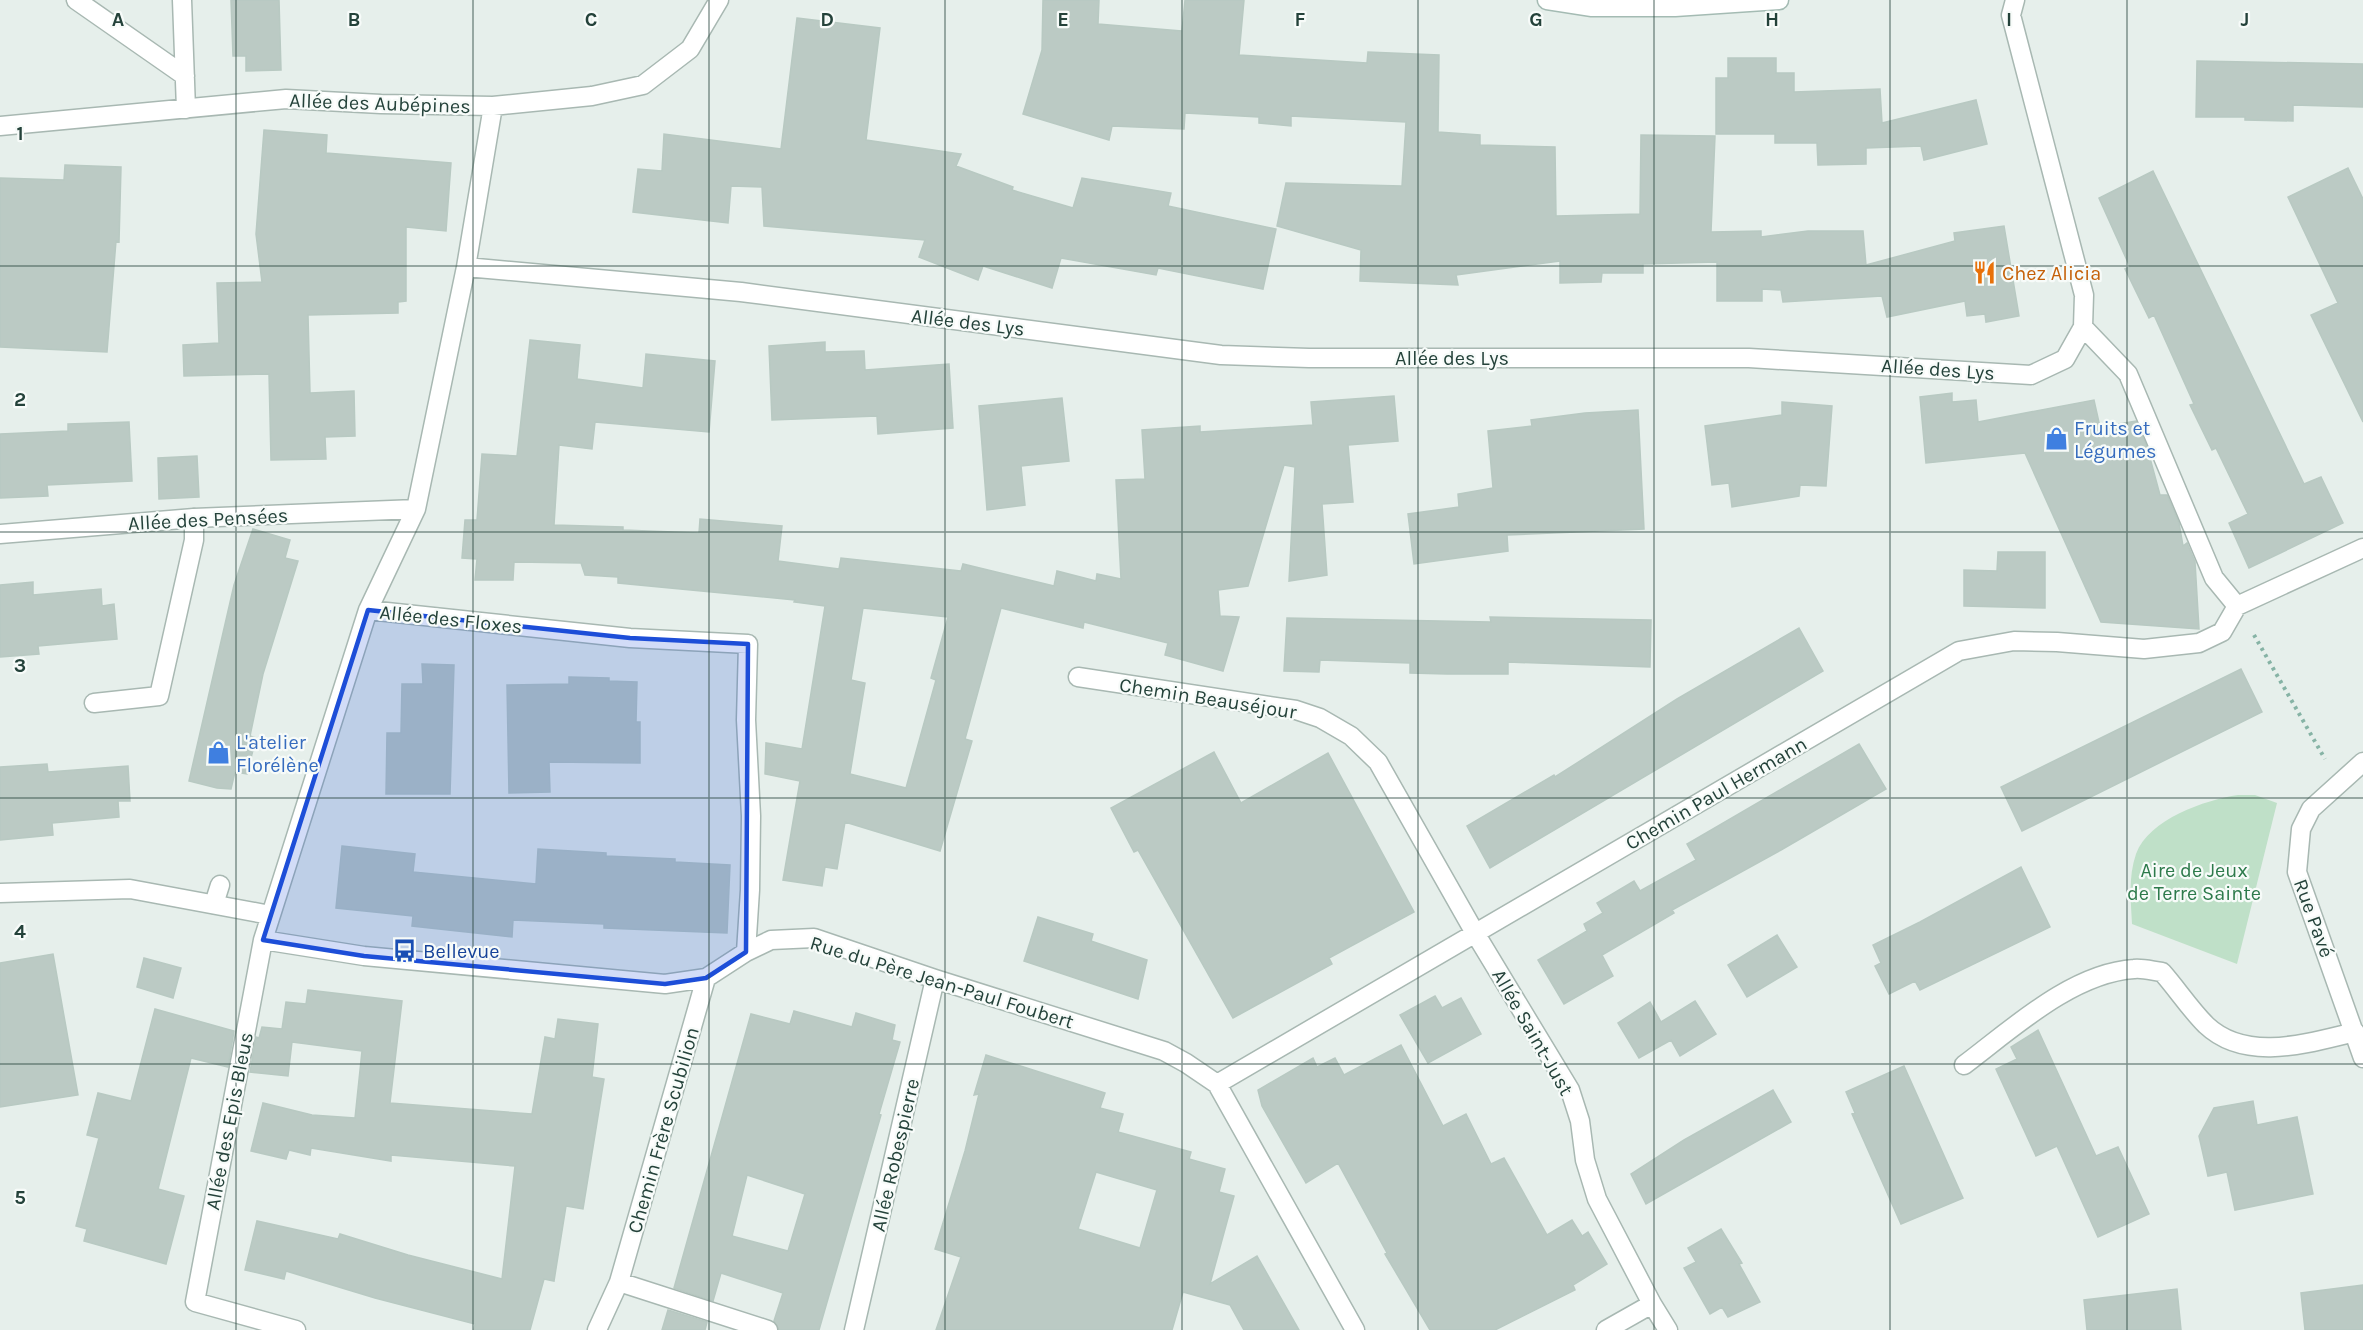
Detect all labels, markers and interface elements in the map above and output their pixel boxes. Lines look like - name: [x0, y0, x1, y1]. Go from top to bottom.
- text: A: [112, 8, 125, 31]
- text: B: [348, 8, 360, 31]
- text: C: [585, 8, 597, 31]
- text: D: [820, 8, 834, 31]
- text: E: [1057, 8, 1069, 31]
- text: F: [1295, 8, 1306, 31]
- text: G: [1529, 8, 1543, 31]
- text: H: [1765, 8, 1779, 31]
- text: I: [2006, 8, 2012, 31]
- text: J: [2241, 8, 2249, 31]
- street label: Allée des Aubépines: [289, 89, 471, 118]
- text: 1: [16, 122, 24, 145]
- restaurant icon: Chez Alicia: [1971, 260, 1997, 286]
- place label: Chez Alicia: [2002, 262, 2101, 285]
- street label: Allée des Lys: [910, 304, 1026, 341]
- street label: Allée des Lys: [1395, 347, 1509, 370]
- street label: Allée des Lys: [1880, 354, 1996, 385]
- text: 2: [14, 388, 26, 411]
- place label: Fruits et Légumes: [2074, 417, 2157, 463]
- shop icon: Fruits et Légumes: [2043, 426, 2069, 452]
- street label: Allée des Pensées: [127, 504, 289, 535]
- street label: Allée des Floxes: [378, 601, 523, 638]
- text: 3: [14, 654, 26, 677]
- street label: Chemin Beauséjour: [1118, 673, 1299, 724]
- place label: L'atelier Florélène: [236, 731, 319, 777]
- street label: Chemin Paul Hermann: [1622, 732, 1811, 855]
- shop icon: L'atelier Florélène: [205, 740, 231, 766]
- park label: Aire de Jeux de Terre Sainte: [2127, 859, 2261, 905]
- street label: Rue Pavé: [2289, 876, 2338, 961]
- text: 4: [14, 920, 26, 943]
- street label: Rue du Père Jean-Paul Foubert: [807, 931, 1077, 1034]
- bus stop icon: Bellevue: [392, 938, 418, 964]
- place label: Bellevue: [423, 940, 500, 963]
- street label: Allée Saint-Just: [1487, 965, 1578, 1100]
- street label: Chemin Frère Scubilion: [623, 1024, 704, 1236]
- street label: Allée des Epis Bleus: [201, 1030, 258, 1212]
- street label: Allée Robespierre: [867, 1076, 924, 1234]
- text: 5: [14, 1186, 26, 1209]

